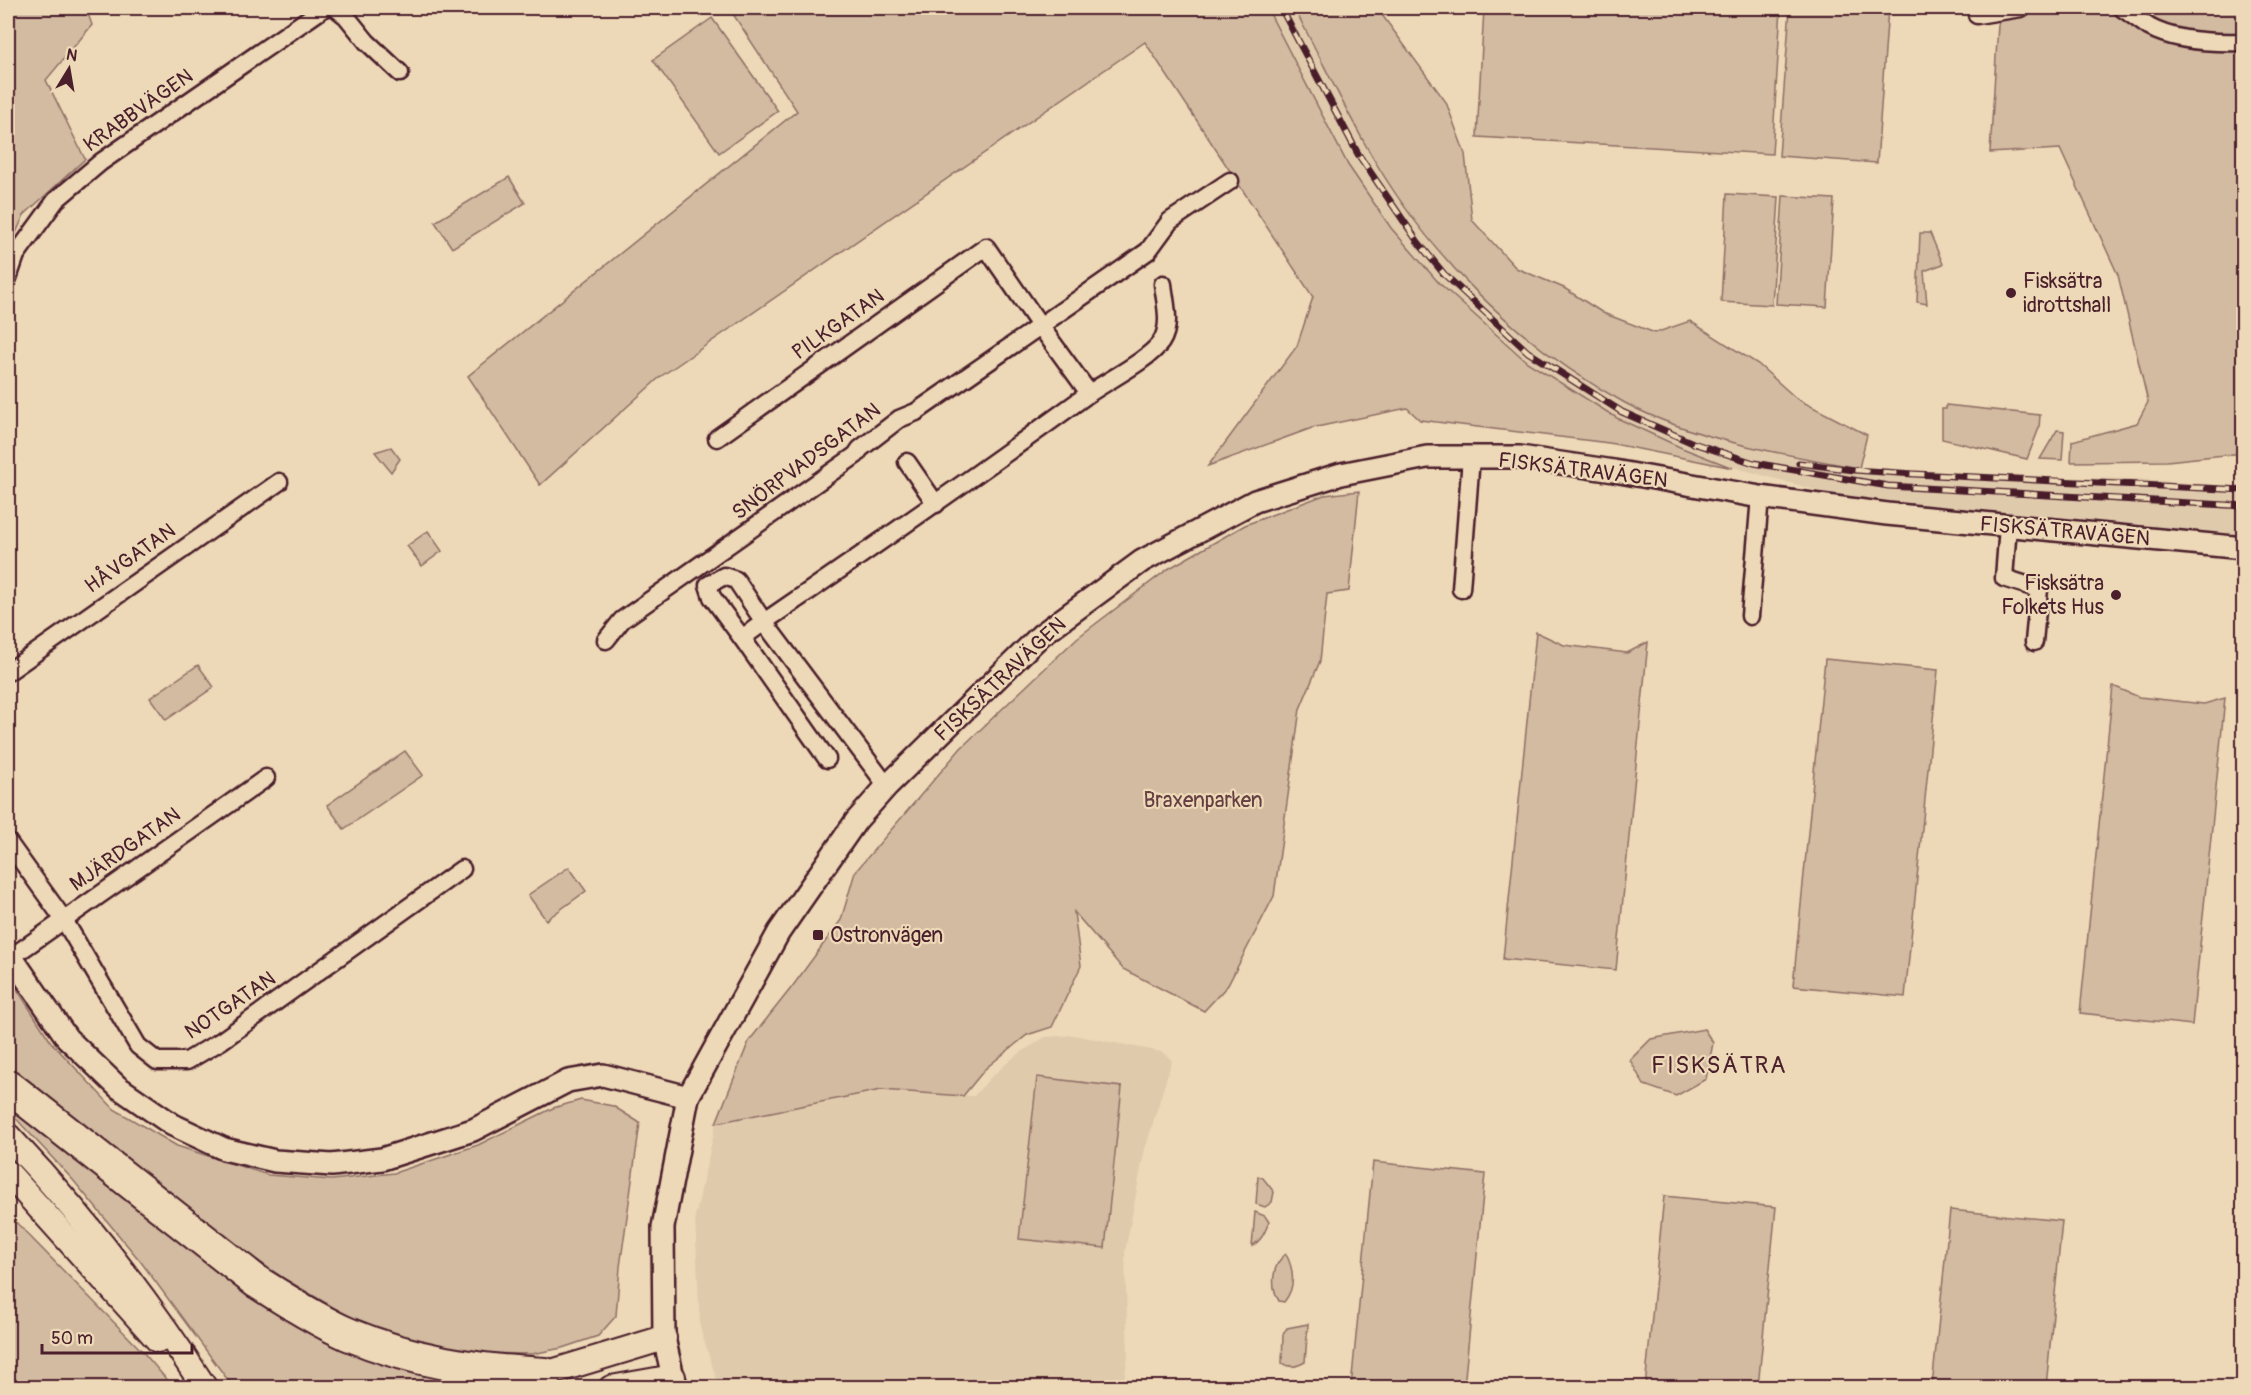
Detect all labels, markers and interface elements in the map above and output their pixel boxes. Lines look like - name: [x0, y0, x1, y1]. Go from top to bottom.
- north arrow: [39, 39, 99, 99]
- text: N: [64, 44, 79, 66]
- street label: KRABBVÄGEN: [78, 63, 198, 158]
- place label: Fisksätra idrottshall: [2023, 268, 2111, 319]
- street label: PILKGATAN: [787, 283, 890, 366]
- marker: Fisksätra idrottshall: [2004, 286, 2018, 300]
- street label: SNÖRPVADSGATAN: [727, 397, 886, 526]
- street label: FISKSÄTRAVÄGEN: [1497, 447, 1669, 494]
- street label: FISKSÄTRAVÄGEN: [1979, 511, 2151, 552]
- street label: HÅVGATAN: [79, 516, 181, 600]
- place label: Fisksätra Folkets Hus: [2001, 570, 2105, 621]
- marker: Fisksätra Folkets Hus: [2109, 588, 2123, 602]
- street label: FISKSÄTRAVÄGEN: [929, 611, 1072, 747]
- park label: Braxenparken: [1143, 787, 1263, 814]
- street label: MJÄRDGATAN: [65, 801, 186, 898]
- place label: Ostronvägen: [830, 922, 943, 949]
- marker: Ostronvägen: [811, 928, 825, 942]
- street label: NOTGATAN: [180, 965, 281, 1046]
- district label: FISKSÄTRA: [1651, 1051, 1787, 1080]
- scale bar: [42, 1317, 192, 1355]
- text: 50 m: [51, 1327, 93, 1350]

